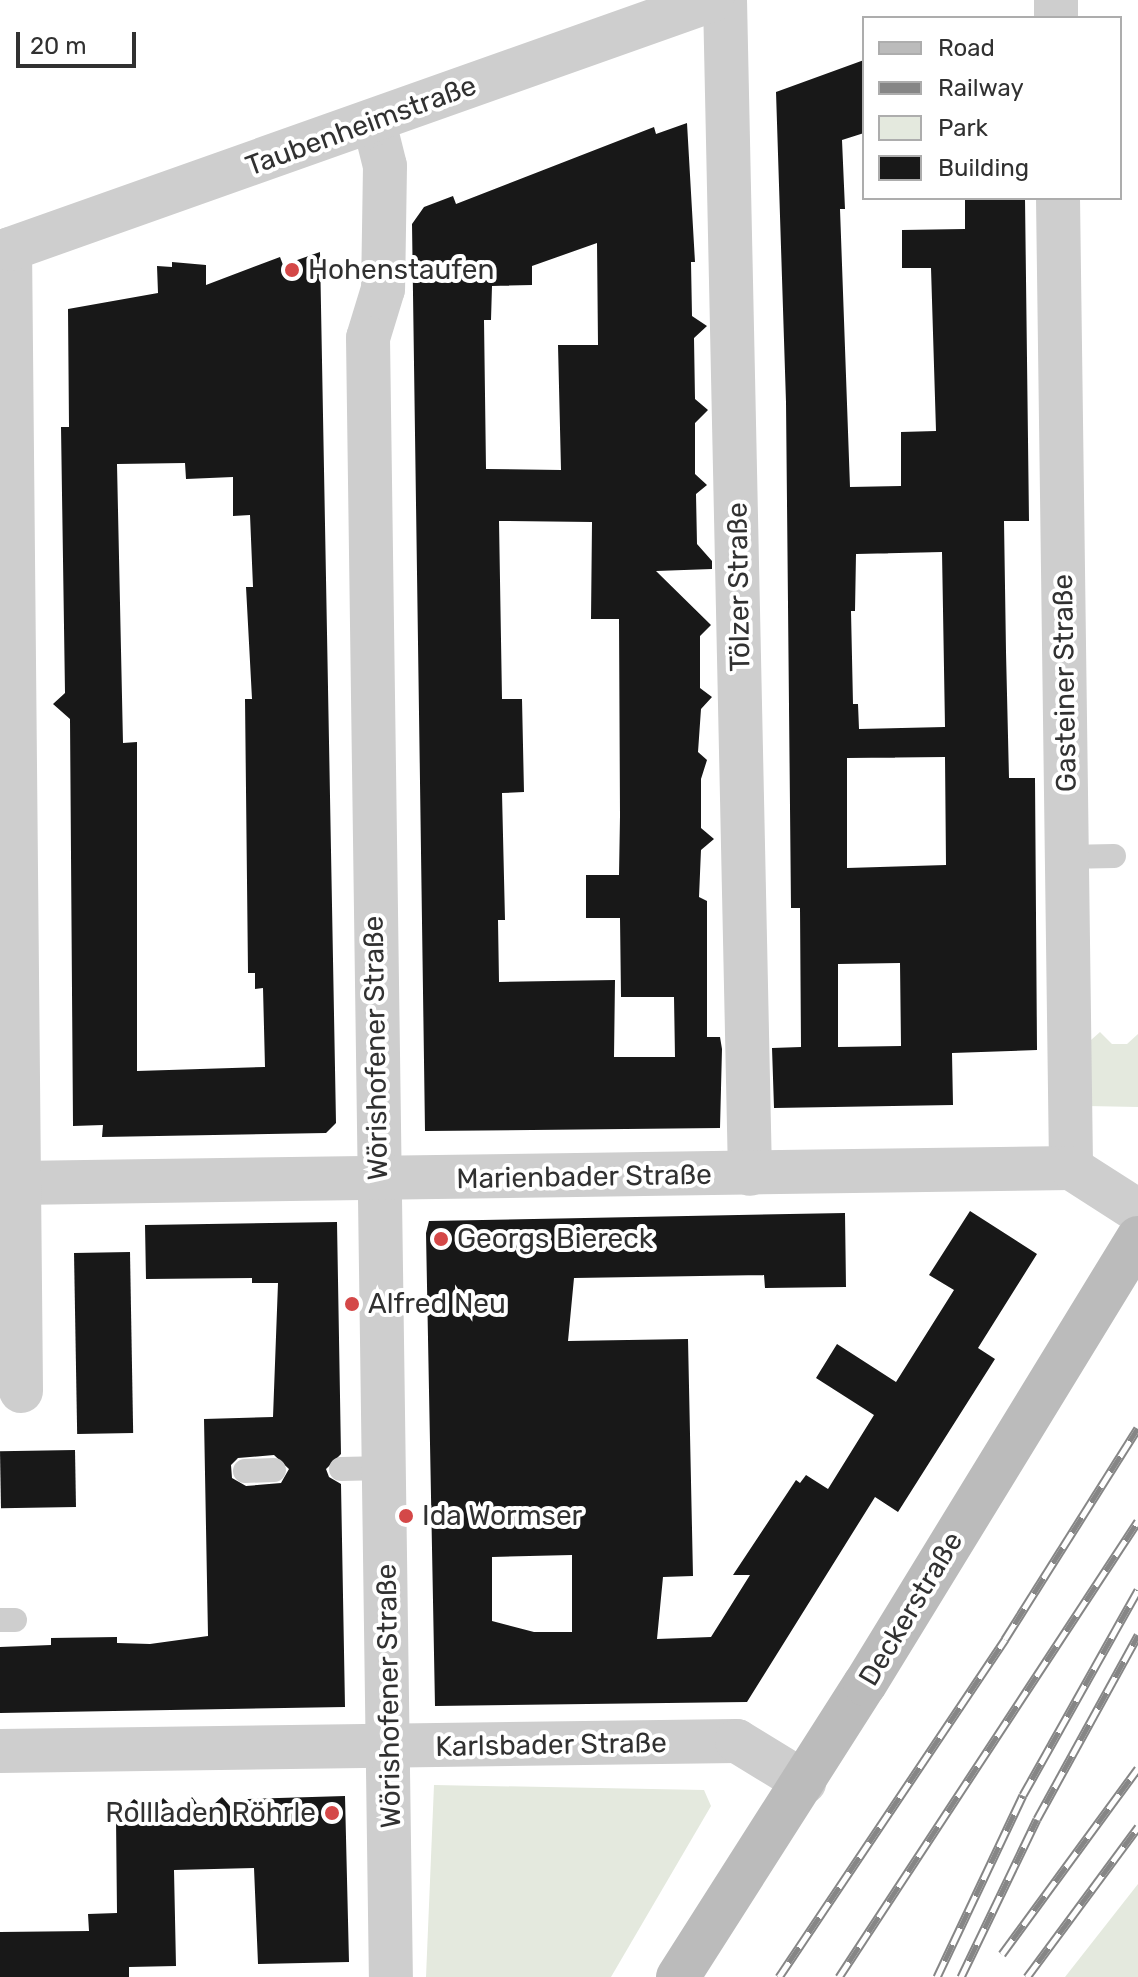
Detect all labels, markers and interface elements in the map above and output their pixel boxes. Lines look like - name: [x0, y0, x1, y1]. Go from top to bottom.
- scale bar: [20, 16, 140, 66]
- legend: [862, 16, 1122, 200]
- text: 20 m: [30, 32, 87, 60]
- text: Road: [938, 34, 995, 62]
- street label: Taubenheimstraße: [241, 69, 481, 183]
- text: Railway: [938, 74, 1024, 102]
- text: Park: [938, 114, 988, 142]
- text: Building: [938, 154, 1029, 182]
- place label: Hohenstaufen: [308, 253, 494, 287]
- marker: Hohenstaufen: [283, 261, 301, 279]
- street label: Tölzer Straße: [721, 502, 757, 672]
- street label: Gasteiner Straße: [1046, 573, 1084, 793]
- street label: Wörishofener Straße: [357, 915, 395, 1181]
- street label: Marienbader Straße: [456, 1158, 712, 1196]
- place label: Georgs Biereck: [457, 1222, 653, 1256]
- marker: Georgs Biereck: [432, 1230, 450, 1248]
- place label: Alfred Neu: [368, 1287, 506, 1321]
- marker: Alfred Neu: [343, 1295, 361, 1313]
- place label: Ida Wormser: [422, 1499, 583, 1533]
- marker: Ida Wormser: [397, 1507, 415, 1525]
- street label: Deckerstraße: [852, 1526, 970, 1692]
- street label: Wörishofener Straße: [370, 1563, 408, 1829]
- street label: Karlsbader Straße: [435, 1726, 667, 1764]
- place label: Rollladen Röhrle: [105, 1796, 316, 1830]
- marker: Rollladen Röhrle: [323, 1804, 341, 1822]

